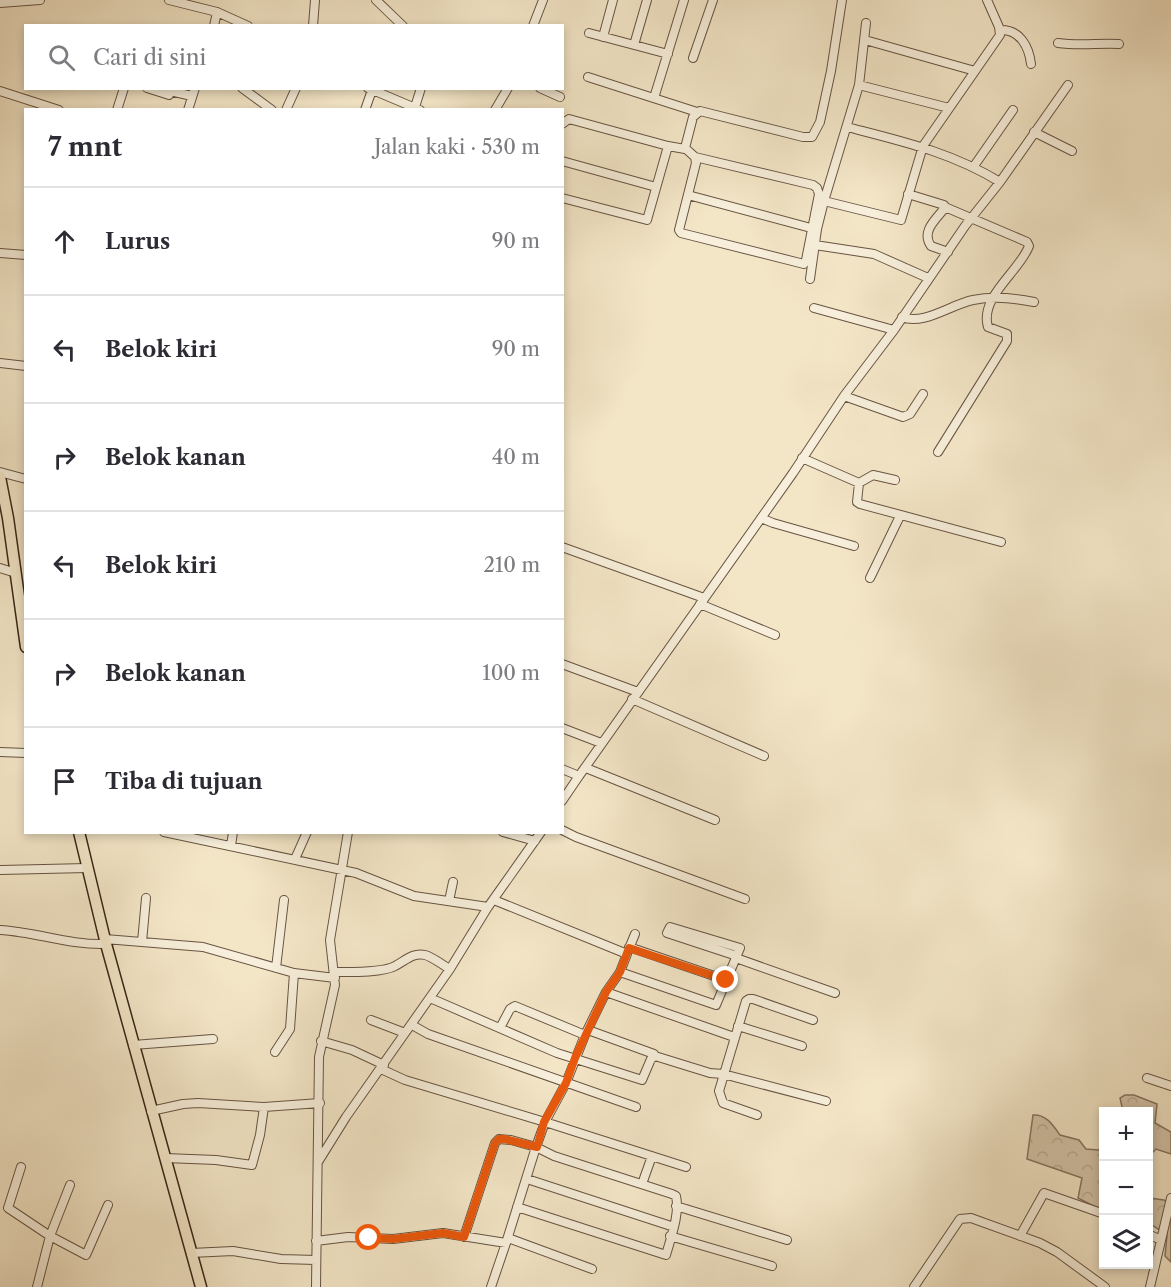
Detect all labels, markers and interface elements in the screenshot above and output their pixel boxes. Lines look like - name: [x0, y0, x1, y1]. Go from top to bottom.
- search box: [24, 24, 564, 90]
- icon: search: [45, 41, 78, 74]
- text: Cari di sini: [93, 44, 206, 71]
- text: 7 mnt: [48, 131, 122, 163]
- text: Jalan kaki · 530 m: [374, 135, 540, 159]
- icon: ahead: [48, 225, 81, 258]
- text: Lurus: [105, 228, 170, 255]
- text: 90 m: [492, 229, 540, 253]
- icon: left: [48, 333, 81, 366]
- text: Belok kiri: [105, 336, 217, 363]
- text: 90 m: [492, 337, 540, 361]
- icon: right: [48, 441, 81, 474]
- text: Belok kanan: [105, 444, 246, 471]
- text: 40 m: [492, 445, 540, 469]
- icon: left: [48, 549, 81, 582]
- text: Belok kiri: [105, 552, 217, 579]
- text: 210 m: [483, 553, 540, 577]
- icon: right: [48, 657, 81, 690]
- text: Belok kanan: [105, 660, 246, 687]
- text: 100 m: [482, 661, 540, 685]
- icon: arrive: [48, 765, 81, 798]
- text: Tiba di tujuan: [105, 768, 263, 795]
- route end: [712, 966, 738, 992]
- map controls: [1099, 1107, 1153, 1269]
- button: +: [1099, 1107, 1153, 1161]
- button: −: [1099, 1161, 1153, 1215]
- button: layers: [1099, 1215, 1153, 1269]
- route start: [355, 1224, 381, 1250]

